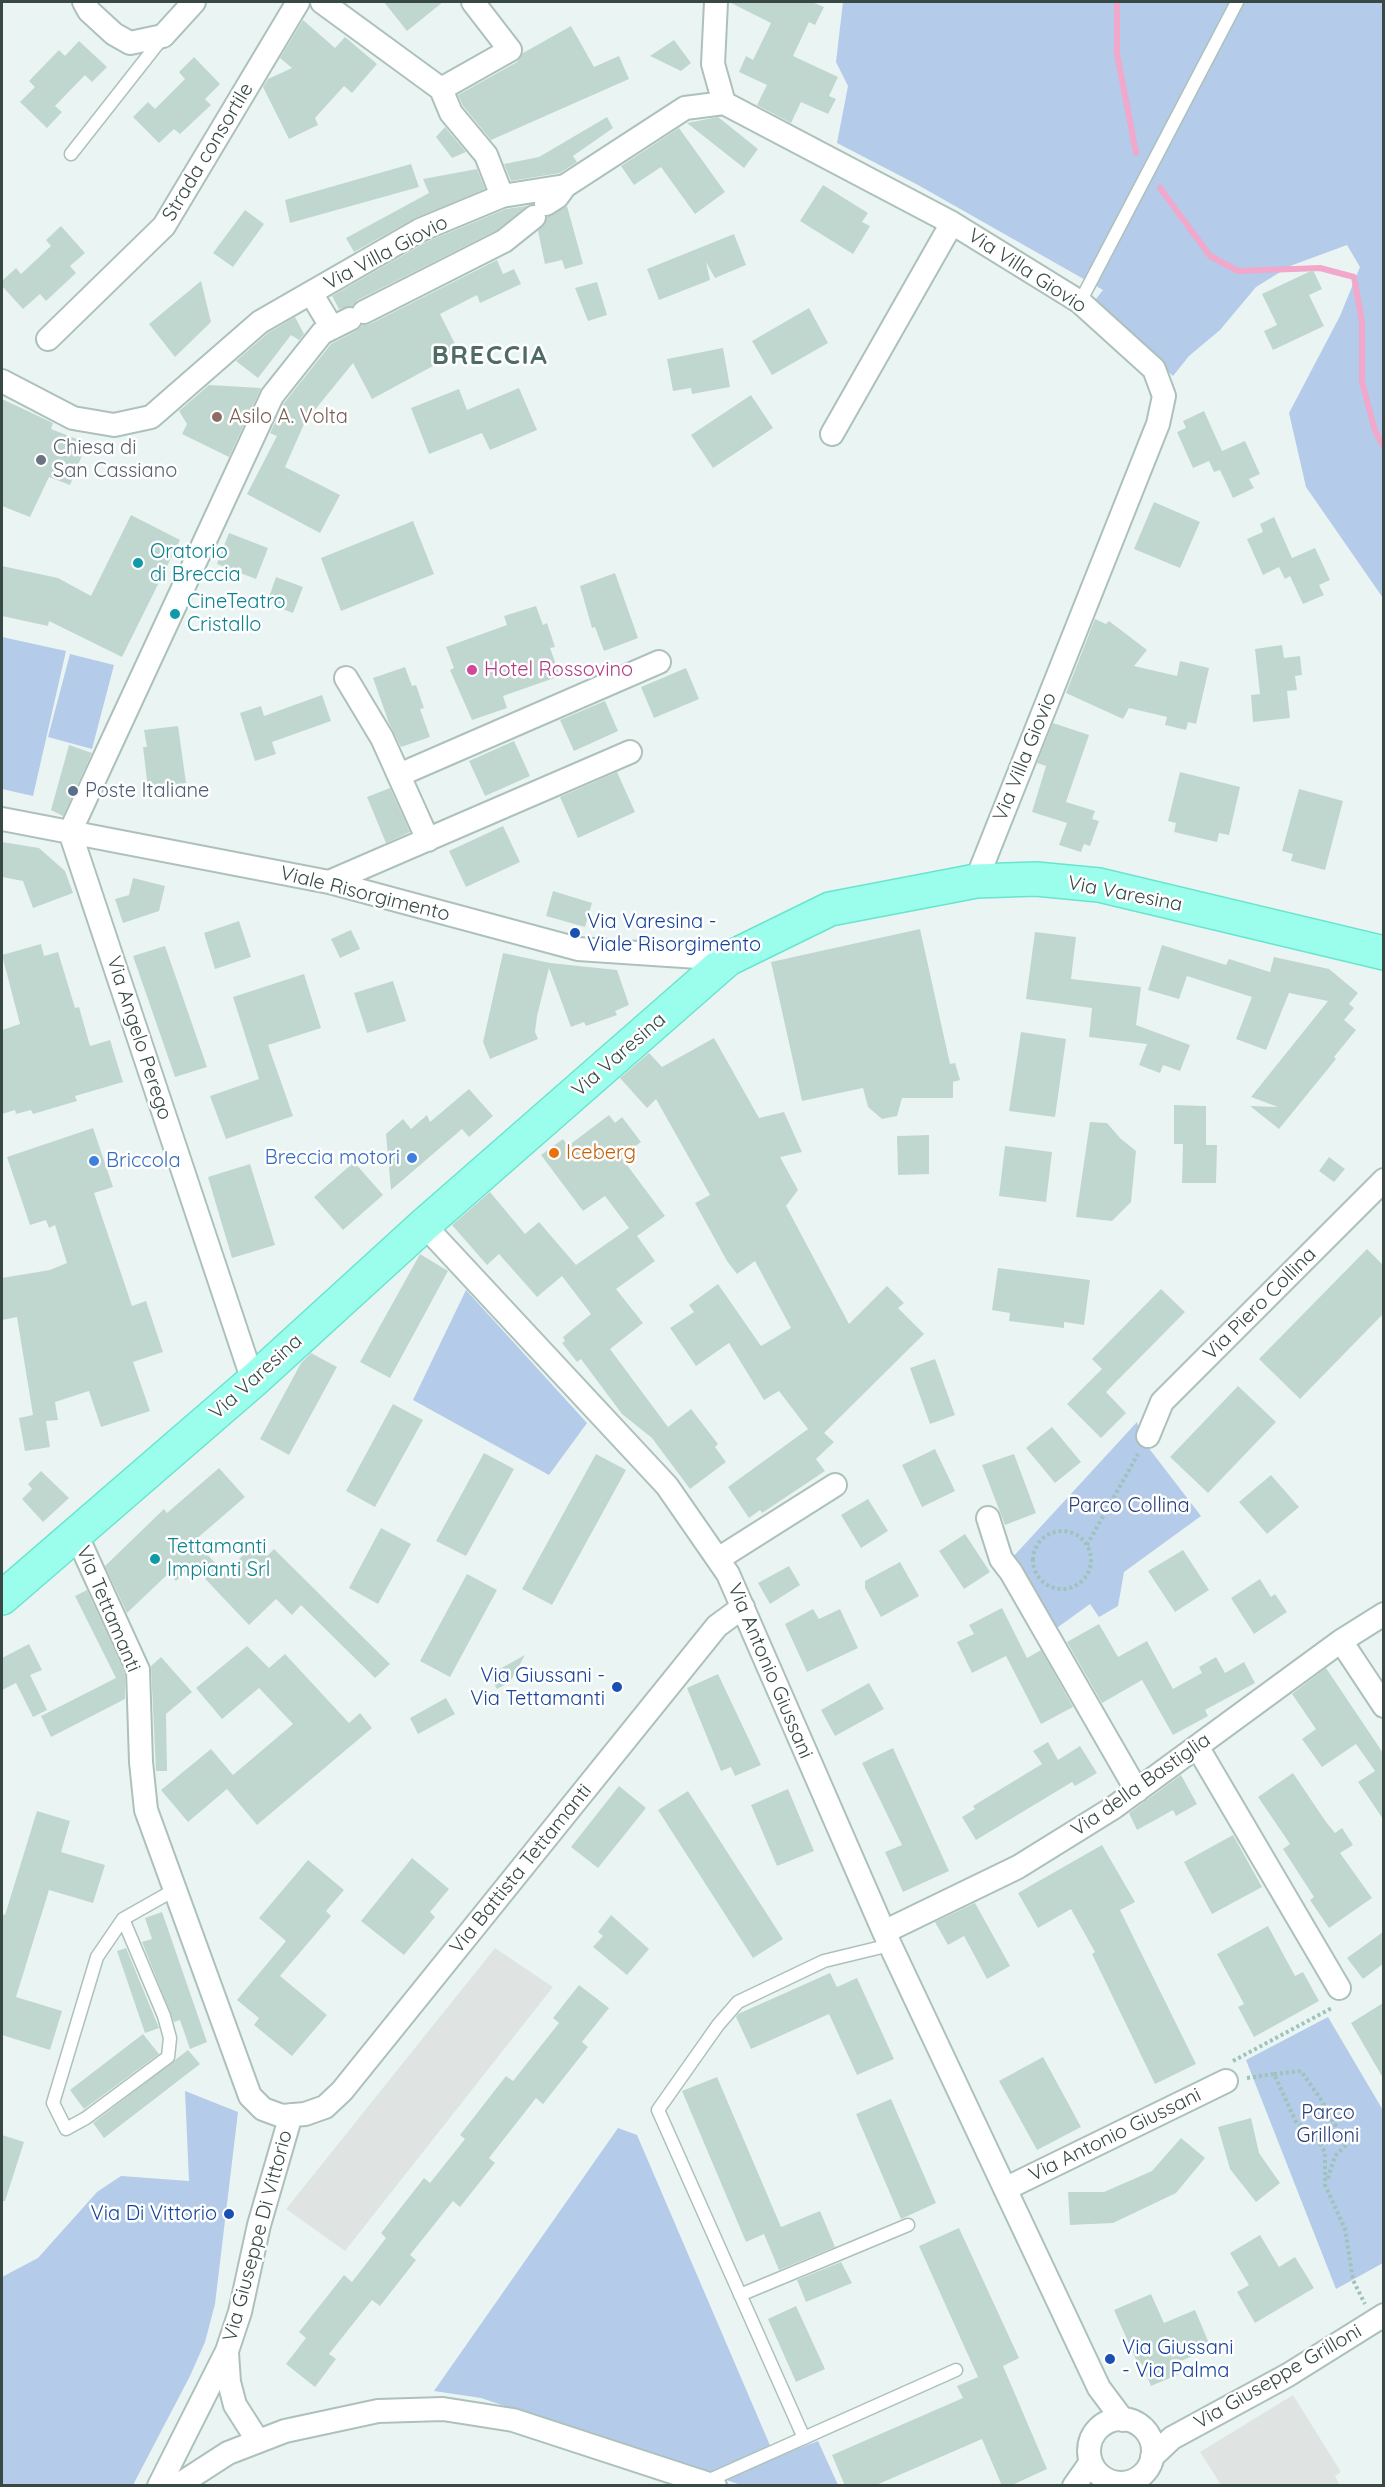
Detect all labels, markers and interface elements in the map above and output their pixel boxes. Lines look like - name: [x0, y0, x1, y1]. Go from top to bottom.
- street label: Strada consortile: [157, 78, 259, 226]
- street label: Via Villa Giovio: [320, 210, 452, 296]
- street label: Via Villa Giovio: [963, 224, 1091, 318]
- district label: BRECCIA: [432, 340, 548, 372]
- place label: Asilo A. Volta: [229, 405, 348, 429]
- marker: Asilo A. Volta: [210, 410, 224, 424]
- place label: Chiesa di San Cassiano: [53, 436, 177, 483]
- marker: Chiesa di San Cassiano: [34, 453, 48, 467]
- place label: Oratorio di Breccia: [150, 540, 241, 587]
- marker: Oratorio di Breccia: [131, 556, 145, 570]
- place label: CineTeatro Cristallo: [187, 590, 286, 637]
- marker: CineTeatro Cristallo: [168, 607, 182, 621]
- place label: Hotel Rossovino: [484, 658, 633, 682]
- marker: Hotel Rossovino: [465, 663, 479, 677]
- street label: Via Villa Giovio: [988, 689, 1062, 825]
- place label: Poste Italiane: [85, 779, 209, 803]
- marker: Poste Italiane: [66, 784, 80, 798]
- street label: Viale Risorgimento: [278, 861, 452, 927]
- street label: Via Varesina: [1066, 871, 1184, 917]
- place label: Via Varesina - Viale Risorgimento: [587, 910, 761, 957]
- marker: Via Varesina - Viale Risorgimento: [568, 926, 582, 940]
- street label: Via Angelo Perego: [101, 953, 177, 1123]
- street label: Via Varesina: [567, 1008, 671, 1102]
- place label: Iceberg: [566, 1141, 636, 1165]
- place label: Breccia motori: [265, 1146, 400, 1170]
- marker: Iceberg: [547, 1146, 561, 1160]
- place label: Briccola: [106, 1149, 181, 1173]
- marker: Breccia motori: [405, 1151, 419, 1165]
- marker: Briccola: [87, 1154, 101, 1168]
- street label: Via Piero Collina: [1199, 1243, 1321, 1365]
- street label: Via Varesina: [205, 1329, 307, 1425]
- park label: Parco Collina: [1068, 1494, 1190, 1518]
- place label: Tettamanti Impianti Srl: [167, 1535, 270, 1582]
- street label: Via Tettamanti: [71, 1542, 145, 1676]
- marker: Tettamanti Impianti Srl: [148, 1552, 162, 1566]
- street label: Via Antonio Giussani: [722, 1580, 818, 1762]
- place label: Via Giussani - Via Tettamanti: [470, 1664, 605, 1711]
- marker: Via Giussani - Via Tettamanti: [610, 1680, 624, 1694]
- street label: Via della Bastiglia: [1067, 1728, 1215, 1842]
- street label: Via Battista Tettamanti: [445, 1779, 597, 1959]
- street label: Via Antonio Giussani: [1025, 2083, 1205, 2187]
- park label: Parco Grilloni: [1297, 2101, 1359, 2148]
- street label: Via Giuseppe Di Vittorio: [218, 2128, 298, 2344]
- place label: Via Di Vittorio: [91, 2202, 217, 2226]
- marker: Via Di Vittorio: [222, 2207, 236, 2221]
- street label: Via Giuseppe Grilloni: [1190, 2319, 1366, 2435]
- place label: Via Giussani - Via Palma: [1122, 2336, 1234, 2383]
- marker: Via Giussani - Via Palma: [1103, 2352, 1117, 2366]

